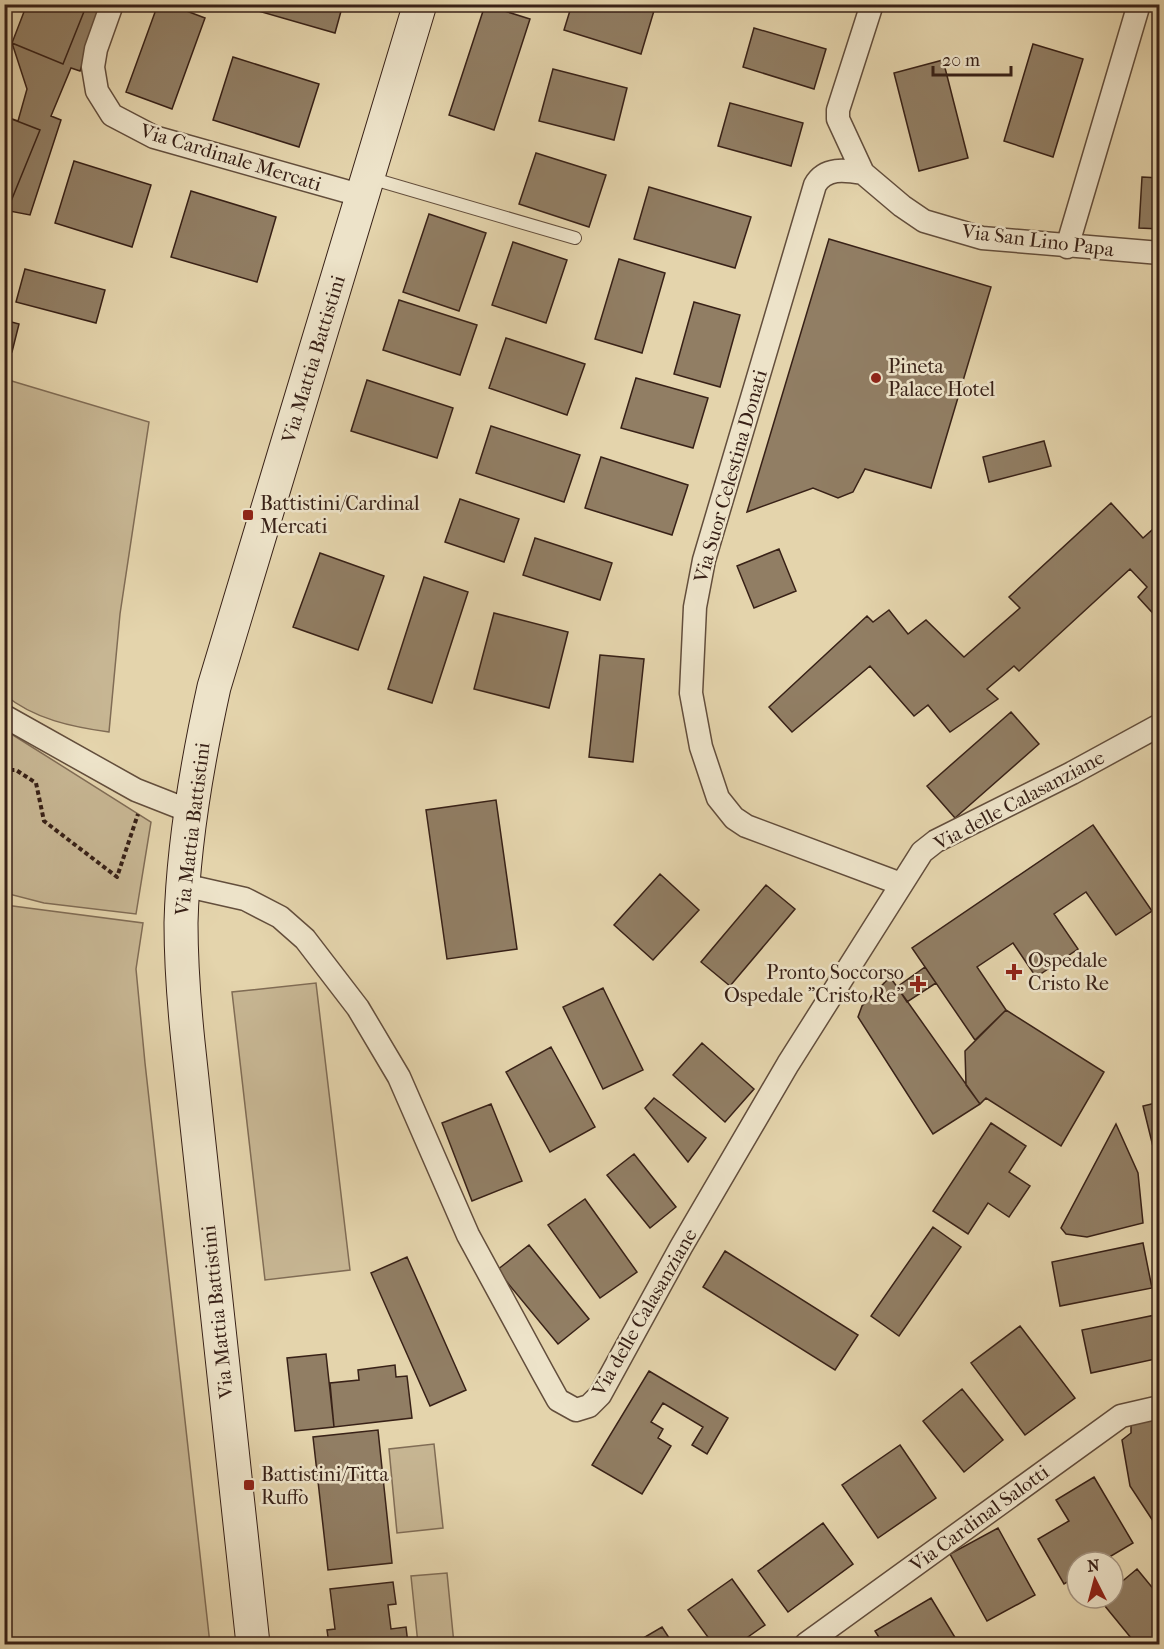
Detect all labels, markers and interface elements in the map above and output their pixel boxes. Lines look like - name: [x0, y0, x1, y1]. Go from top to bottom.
- scale bar: [933, 39, 1011, 77]
- text: 20 m: [942, 50, 980, 71]
- street label: Via Cardinale Mercati: [137, 119, 324, 196]
- street label: Via San Lino Papa: [960, 220, 1116, 261]
- street label: Via Mattia Battistini: [277, 272, 350, 447]
- place label: Pineta Palace Hotel: [888, 355, 995, 401]
- street label: Via Suor Celestina Donati: [689, 367, 772, 586]
- marker: Pineta Palace Hotel: [869, 371, 883, 385]
- place label: Battistini/Cardinal Mercati: [260, 492, 420, 538]
- marker: Battistini/Cardinal Mercati: [241, 508, 255, 522]
- street label: Via Mattia Battistini: [170, 741, 215, 918]
- street label: Via delle Calasanziane: [929, 746, 1108, 856]
- place label: Ospedale Cristo Re: [1028, 949, 1109, 995]
- place label: Pronto Soccorso Ospedale "Cristo Re": [724, 961, 904, 1007]
- marker: Ospedale Cristo Re: [1005, 963, 1023, 981]
- marker: Pronto Soccorso Ospedale "Cristo Re": [909, 975, 927, 993]
- street label: Via Mattia Battistini: [197, 1224, 238, 1401]
- street label: Via delle Calasanziane: [587, 1224, 702, 1401]
- street label: Via Cardinal Salotti: [905, 1460, 1053, 1577]
- place label: Battistini/Titta Ruffo: [261, 1463, 389, 1509]
- marker: Battistini/Titta Ruffo: [242, 1478, 256, 1492]
- north arrow: [1065, 1550, 1125, 1610]
- text: N: [1086, 1555, 1101, 1576]

